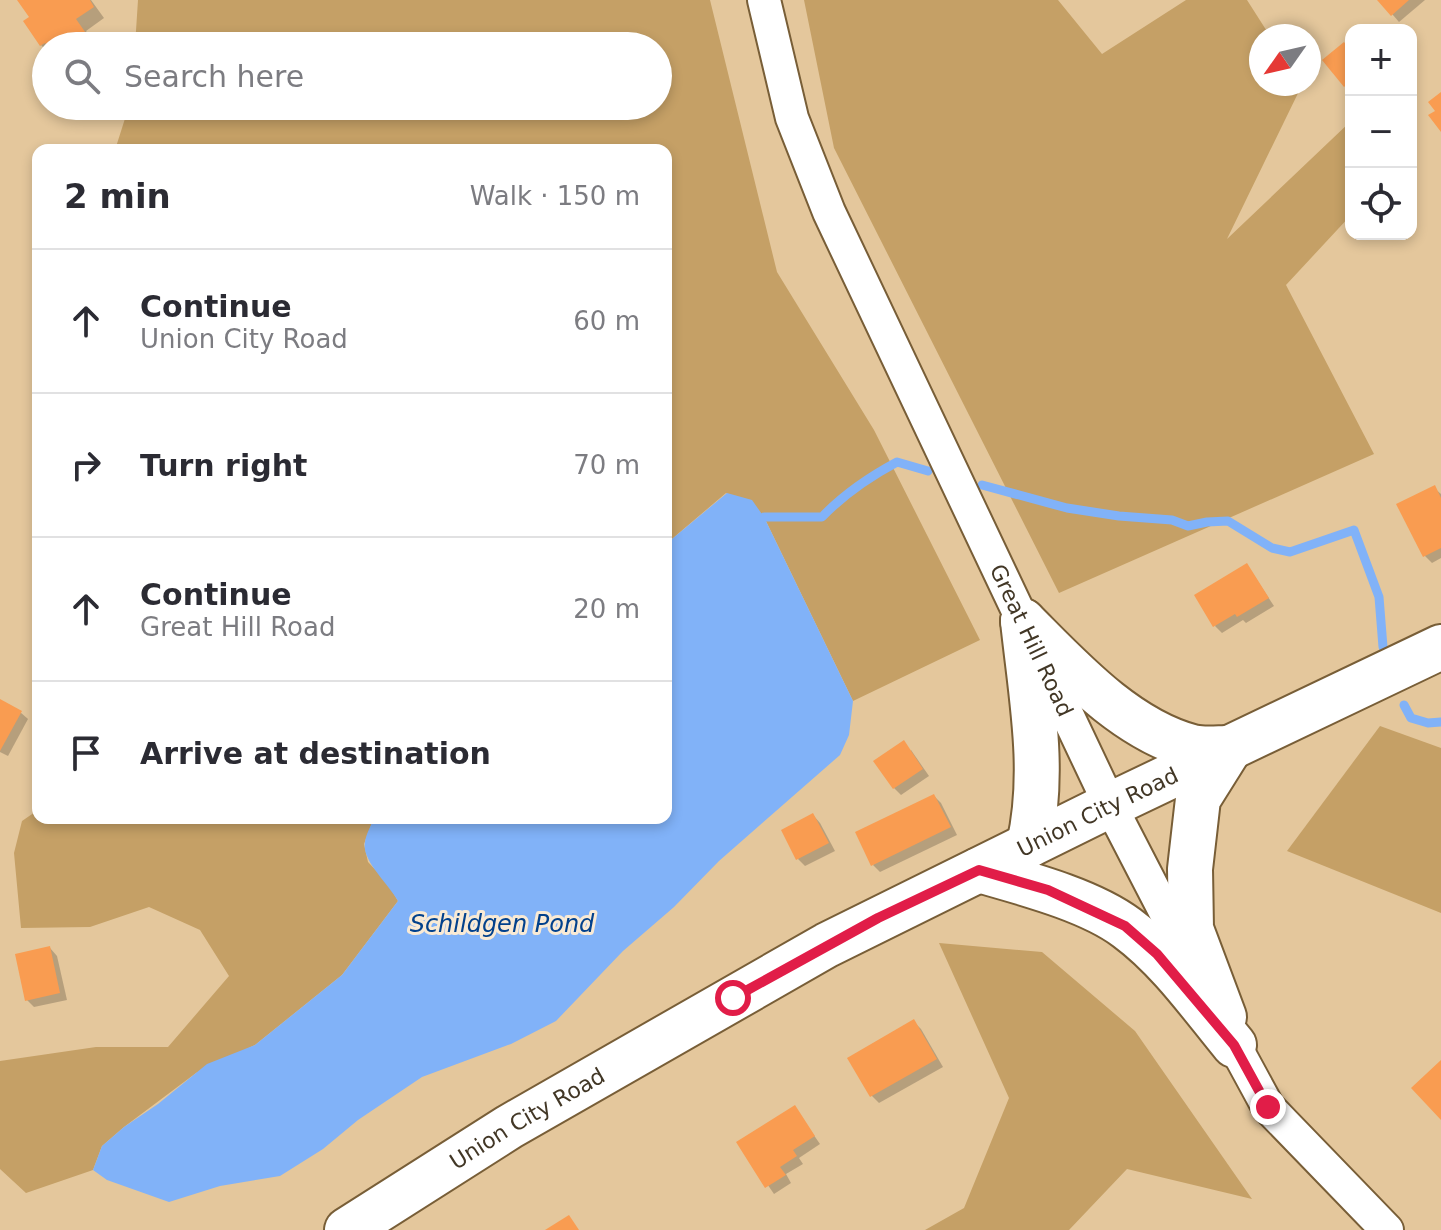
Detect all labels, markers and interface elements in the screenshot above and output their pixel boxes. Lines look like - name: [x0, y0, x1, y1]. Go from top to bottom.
- north arrow: [1249, 24, 1321, 96]
- map controls: [1345, 24, 1417, 240]
- button: +: [1345, 24, 1417, 96]
- search box: [32, 32, 672, 120]
- icon: search: [60, 54, 104, 98]
- text: Search here: [124, 59, 304, 94]
- button: −: [1345, 96, 1417, 168]
- button: locate: [1345, 168, 1417, 240]
- text: 2 min: [64, 176, 171, 216]
- text: Walk · 150 m: [470, 181, 640, 211]
- text: Continue: [140, 289, 292, 324]
- icon: ahead: [64, 299, 108, 343]
- text: 60 m: [573, 306, 640, 336]
- text: Union City Road: [140, 324, 348, 354]
- icon: right: [64, 443, 108, 487]
- text: Turn right: [140, 448, 307, 483]
- text: 70 m: [573, 450, 640, 480]
- street label: Great Hill Road: [985, 560, 1078, 720]
- text: Continue: [140, 577, 292, 612]
- icon: ahead: [64, 587, 108, 631]
- text: 20 m: [573, 594, 640, 624]
- text: Great Hill Road: [140, 612, 335, 642]
- icon: arrive: [64, 731, 108, 775]
- text: Arrive at destination: [140, 736, 491, 771]
- street label: Union City Road: [1013, 762, 1182, 862]
- water label: Schildgen Pond: [410, 910, 595, 938]
- route start: [715, 980, 751, 1016]
- street label: Union City Road: [445, 1063, 609, 1174]
- route end: [1250, 1089, 1286, 1125]

